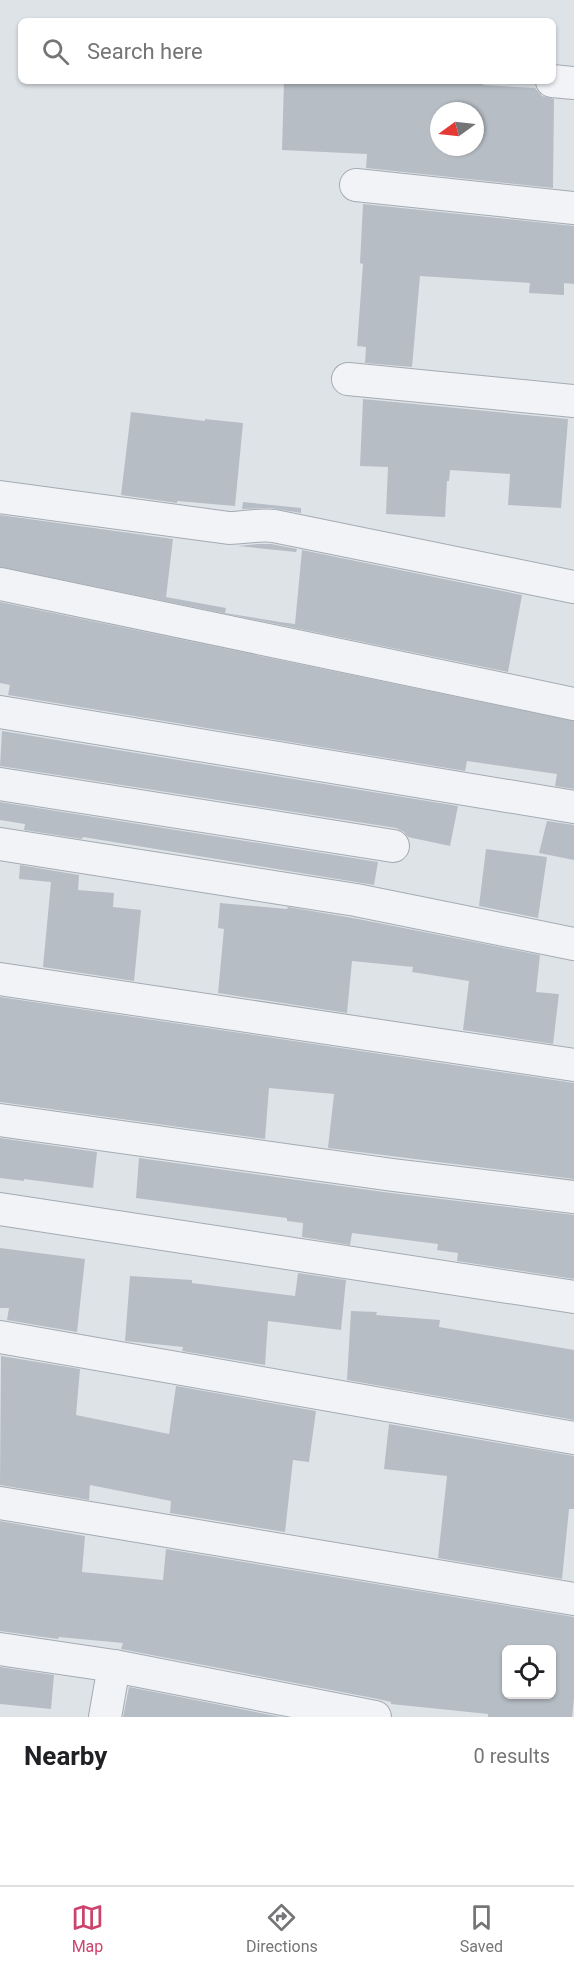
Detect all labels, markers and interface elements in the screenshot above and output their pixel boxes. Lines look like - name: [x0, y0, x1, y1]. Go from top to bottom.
- search box: [18, 18, 556, 84]
- icon: search: [39, 35, 72, 68]
- text: Search here: [87, 39, 203, 64]
- north arrow: [430, 102, 484, 156]
- map controls: [502, 1645, 556, 1699]
- button: locate: [502, 1645, 556, 1699]
- text: Nearby: [24, 1741, 107, 1771]
- text: 0 results: [474, 1744, 550, 1768]
- tab: Map: [71, 1901, 104, 1956]
- tab: Directions: [246, 1901, 318, 1956]
- tab: Saved: [460, 1901, 503, 1956]

